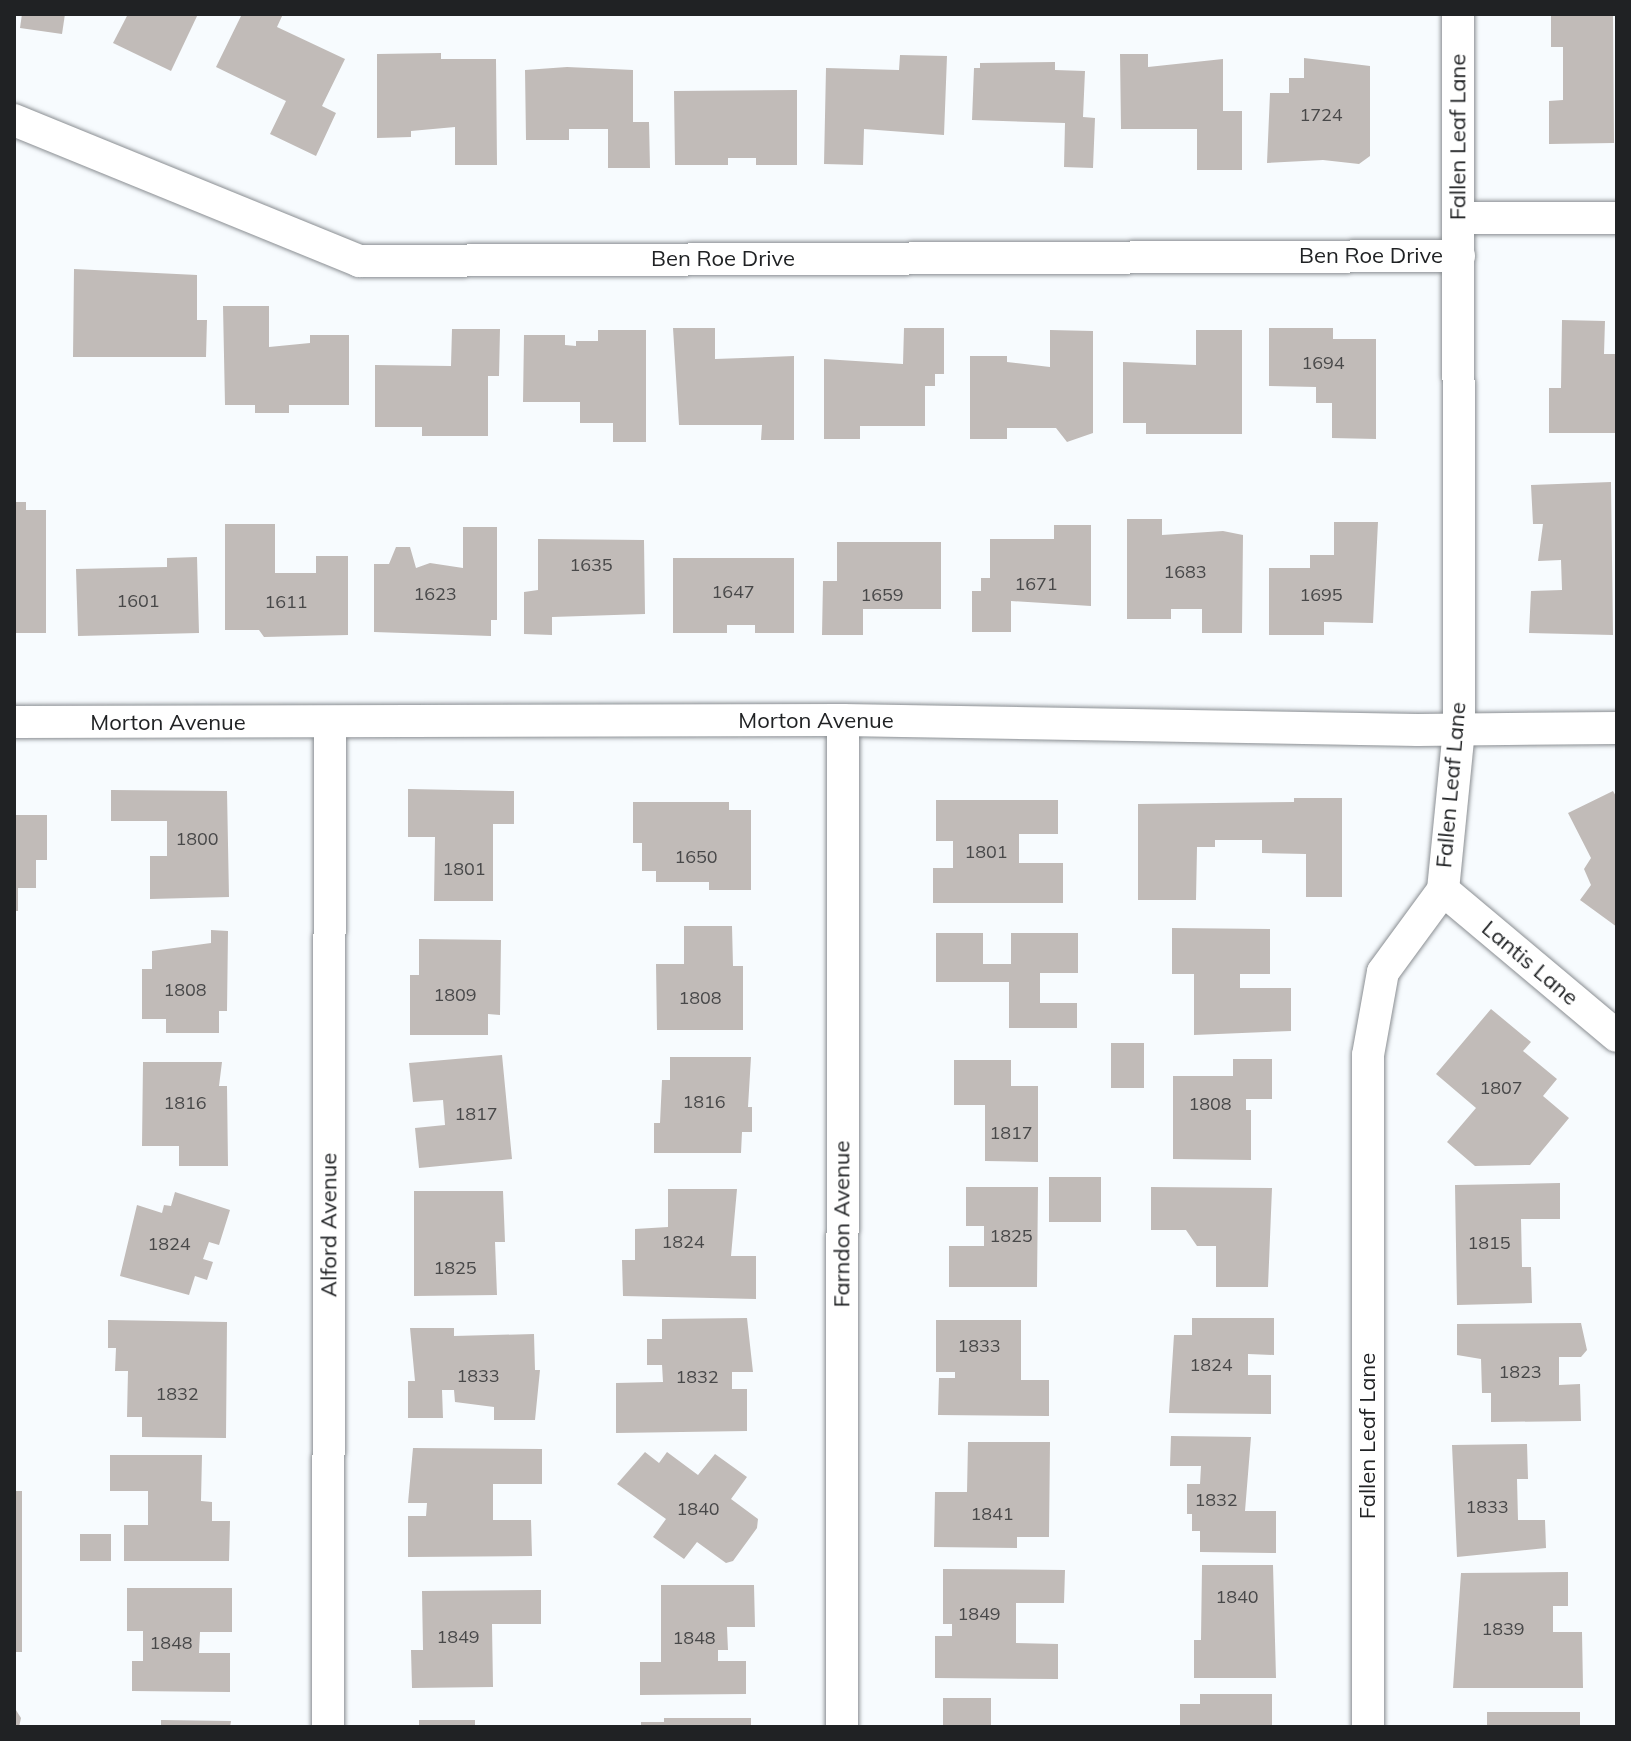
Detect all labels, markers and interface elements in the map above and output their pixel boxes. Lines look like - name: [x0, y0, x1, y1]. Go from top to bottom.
- street label: Fallen Leaf Lane: [1445, 54, 1471, 220]
- house number: 1724: [1299, 104, 1343, 126]
- street label: Ben Roe Drive: [1299, 243, 1443, 269]
- street label: Ben Roe Drive: [651, 246, 795, 272]
- house number: 1694: [1301, 352, 1345, 374]
- house number: 1635: [569, 554, 613, 576]
- house number: 1683: [1163, 561, 1207, 583]
- house number: 1671: [1014, 573, 1058, 595]
- house number: 1647: [711, 581, 755, 603]
- house number: 1623: [413, 583, 457, 605]
- house number: 1659: [860, 584, 904, 606]
- house number: 1695: [1299, 584, 1343, 606]
- house number: 1601: [116, 590, 160, 612]
- house number: 1611: [264, 591, 308, 613]
- street label: Fallen Leaf Lane: [1431, 701, 1471, 869]
- street label: Morton Avenue: [738, 708, 894, 734]
- street label: Morton Avenue: [90, 710, 246, 736]
- house number: 1800: [175, 828, 219, 850]
- house number: 1801: [964, 841, 1008, 863]
- house number: 1650: [674, 846, 718, 868]
- house number: 1801: [442, 858, 486, 880]
- street label: Lantis Lane: [1476, 915, 1584, 1011]
- house number: 1808: [163, 979, 207, 1001]
- house number: 1809: [433, 984, 477, 1006]
- house number: 1808: [678, 987, 722, 1009]
- house number: 1807: [1479, 1077, 1523, 1099]
- house number: 1816: [682, 1091, 726, 1113]
- house number: 1816: [163, 1092, 207, 1114]
- house number: 1808: [1188, 1093, 1232, 1115]
- house number: 1817: [454, 1103, 498, 1125]
- house number: 1817: [989, 1122, 1033, 1144]
- street label: Farndon Avenue: [829, 1140, 855, 1308]
- street label: Alford Avenue: [316, 1153, 342, 1297]
- house number: 1825: [989, 1225, 1033, 1247]
- house number: 1824: [661, 1231, 705, 1253]
- house number: 1815: [1467, 1232, 1511, 1254]
- house number: 1824: [147, 1233, 191, 1255]
- house number: 1825: [433, 1257, 477, 1279]
- house number: 1833: [957, 1335, 1001, 1357]
- street label: Fallen Leaf Lane: [1355, 1353, 1381, 1519]
- house number: 1824: [1189, 1354, 1233, 1376]
- house number: 1823: [1498, 1361, 1542, 1383]
- house number: 1833: [456, 1365, 500, 1387]
- house number: 1832: [675, 1366, 719, 1388]
- house number: 1832: [155, 1383, 199, 1405]
- house number: 1832: [1194, 1489, 1238, 1511]
- house number: 1833: [1465, 1496, 1509, 1518]
- house number: 1840: [676, 1498, 720, 1520]
- house number: 1841: [970, 1503, 1014, 1525]
- house number: 1840: [1215, 1586, 1259, 1608]
- house number: 1849: [957, 1603, 1001, 1625]
- house number: 1839: [1481, 1618, 1525, 1640]
- house number: 1849: [436, 1626, 480, 1648]
- house number: 1848: [672, 1627, 716, 1649]
- house number: 1848: [149, 1632, 193, 1654]

